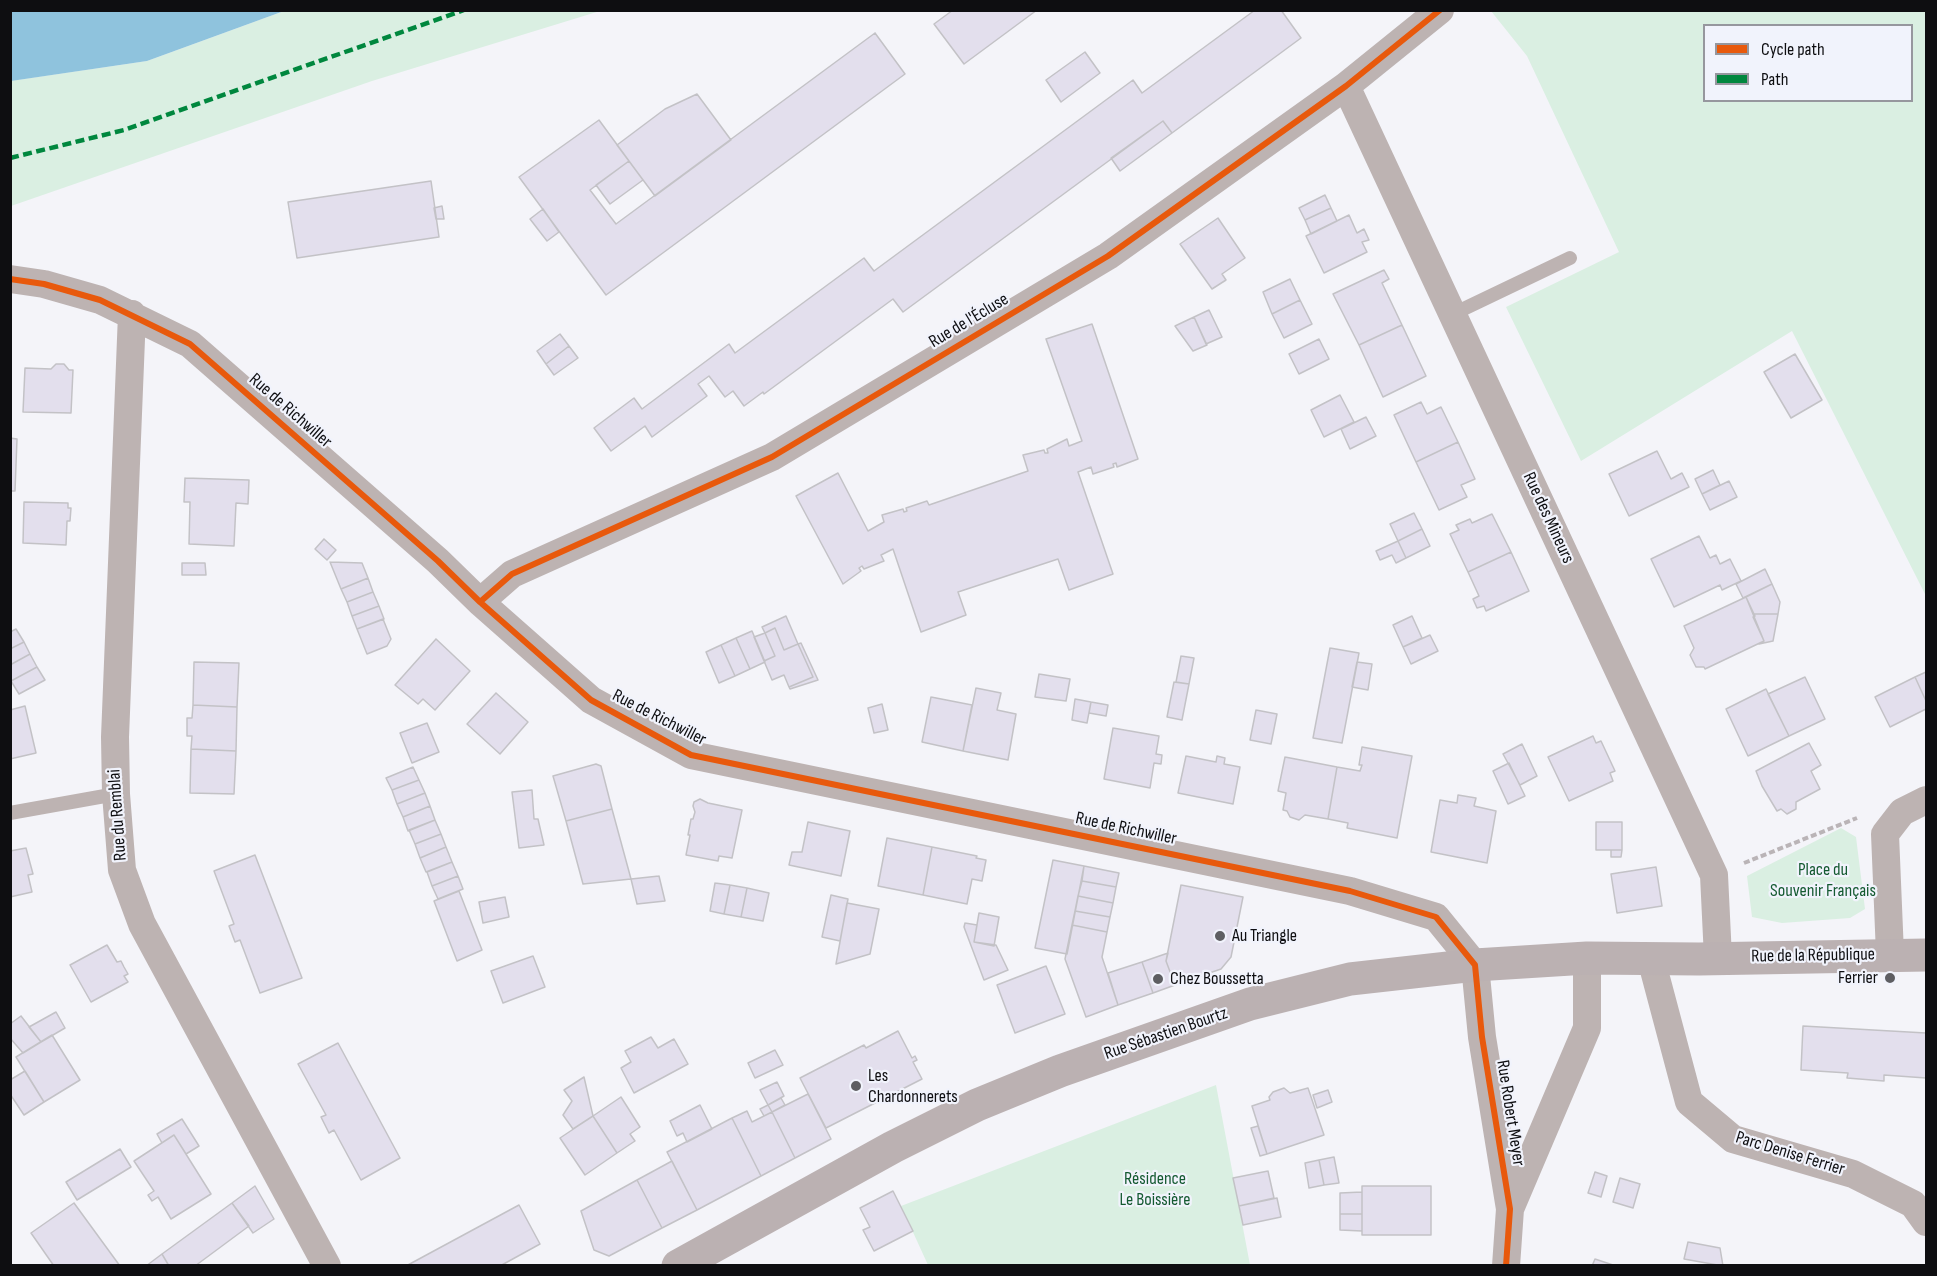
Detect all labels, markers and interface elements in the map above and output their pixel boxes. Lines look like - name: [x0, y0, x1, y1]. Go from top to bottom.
- legend: [1703, 24, 1913, 102]
- text: Cycle path: [1761, 39, 1825, 60]
- text: Path: [1761, 69, 1789, 90]
- street label: Rue de l'Écluse: [925, 289, 1013, 353]
- street label: Rue de Richwiller: [244, 369, 336, 453]
- street label: Rue des Mineurs: [1518, 469, 1578, 567]
- street label: Rue de Richwiller: [608, 685, 710, 751]
- street label: Rue du Remblai: [104, 768, 132, 862]
- street label: Rue de Richwiller: [1074, 808, 1178, 850]
- park label: Place du Souvenir Français: [1770, 859, 1876, 902]
- place label: Au Triangle: [1232, 925, 1297, 947]
- marker: Au Triangle: [1213, 929, 1227, 943]
- street label: Rue de la République: [1751, 944, 1875, 968]
- place label: Ferrier: [1838, 967, 1878, 989]
- place label: Chez Boussetta: [1170, 968, 1264, 990]
- marker: Ferrier: [1883, 971, 1897, 985]
- marker: Chez Boussetta: [1151, 972, 1165, 986]
- street label: Rue Sébastien Bourtz: [1102, 1003, 1230, 1065]
- street label: Rue Robert Meyer: [1491, 1058, 1529, 1168]
- place label: Les Chardonnerets: [868, 1065, 958, 1108]
- marker: Les Chardonnerets: [849, 1079, 863, 1093]
- street label: Parc Denise Ferrier: [1733, 1127, 1847, 1181]
- park label: Résidence Le Boissière: [1120, 1168, 1190, 1210]

